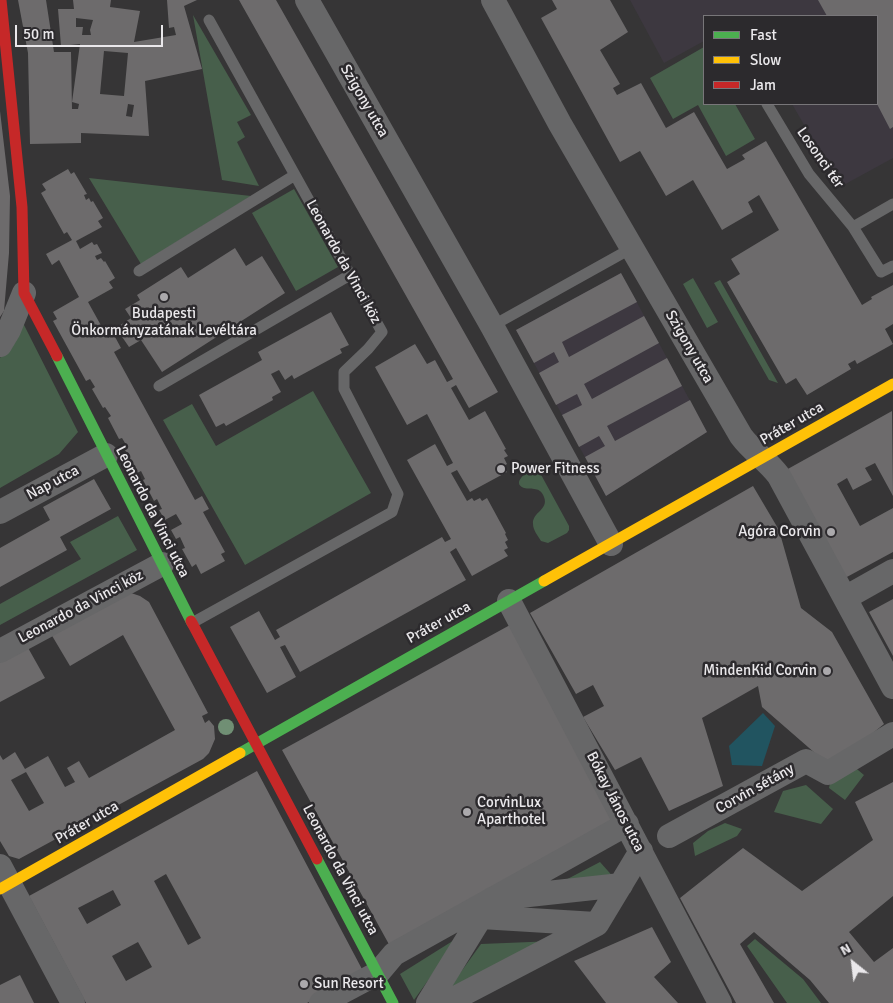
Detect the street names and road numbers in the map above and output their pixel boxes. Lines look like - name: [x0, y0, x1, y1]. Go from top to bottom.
- street label: Szigony utca: [336, 61, 392, 141]
- street label: Losonci tér: [792, 124, 848, 192]
- street label: Leonardo da Vinci köz: [301, 197, 385, 327]
- street label: Szigony utca: [661, 307, 717, 387]
- street label: Práter utca: [757, 399, 827, 449]
- street label: Leonardo da Vinci utca: [111, 443, 193, 581]
- street label: Nap utca: [24, 462, 82, 504]
- street label: Leonardo da Vinci köz: [16, 566, 146, 648]
- street label: Práter utca: [404, 598, 474, 648]
- street label: Bókay János utca: [582, 749, 648, 855]
- street label: Corvin sétány: [713, 760, 797, 818]
- street label: Práter utca: [52, 798, 122, 848]
- street label: Leonardo da Vinci utca: [298, 802, 382, 938]

